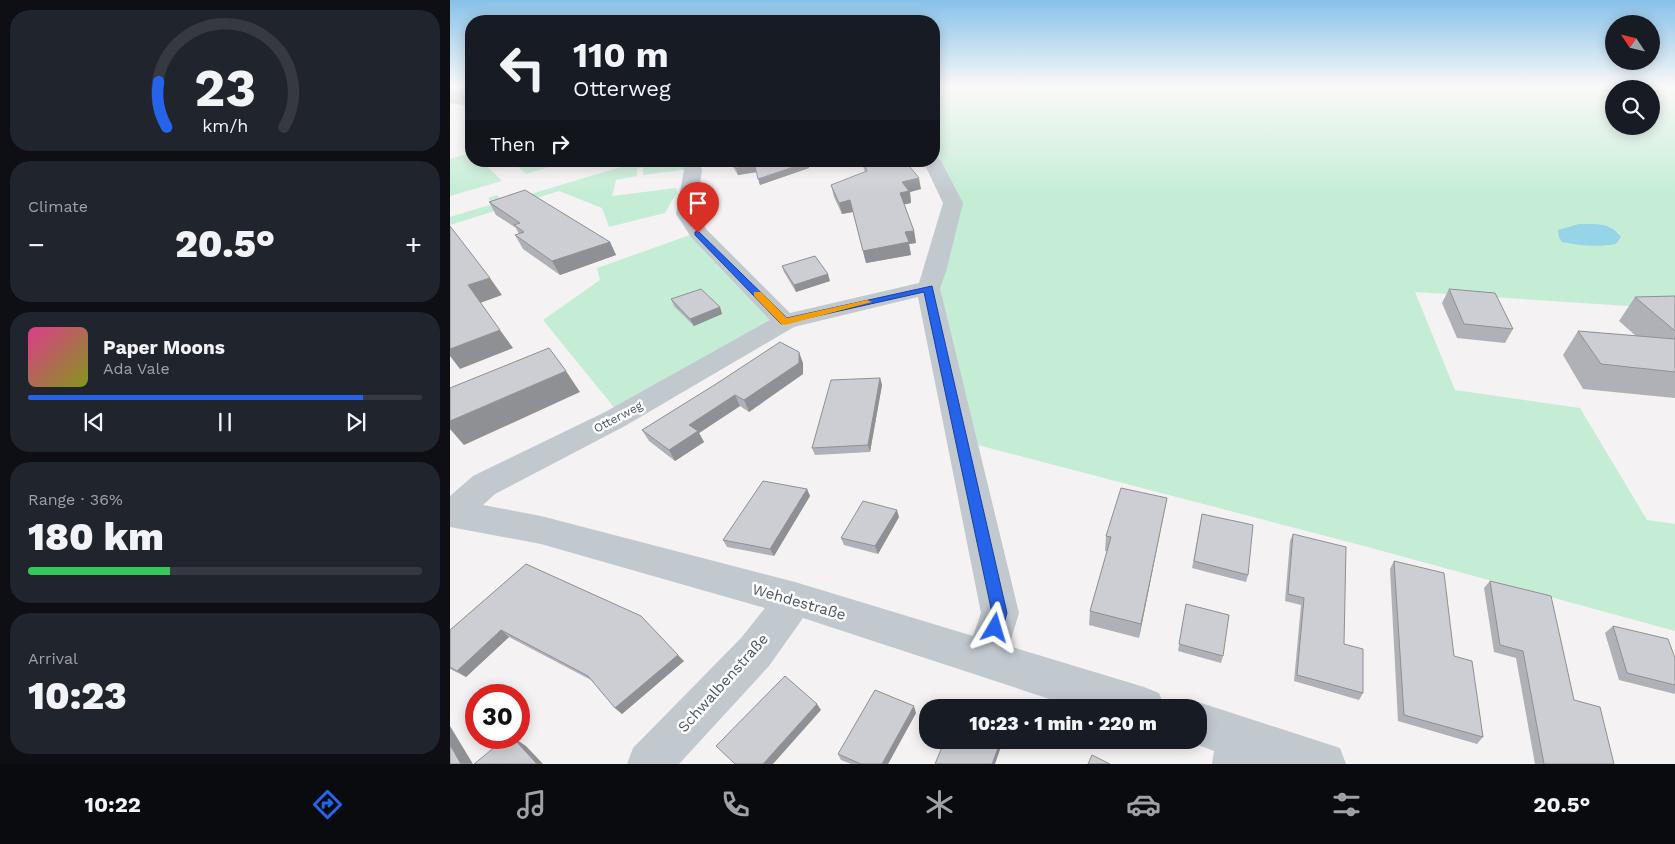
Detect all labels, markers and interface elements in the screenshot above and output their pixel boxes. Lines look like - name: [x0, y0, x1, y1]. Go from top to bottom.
- north arrow: [1605, 15, 1660, 70]
- map controls: [1605, 15, 1660, 135]
- text: 110 m: [573, 34, 669, 76]
- icon: left: [490, 35, 555, 100]
- text: 23: [194, 58, 256, 119]
- text: Otterweg: [573, 76, 671, 101]
- button: search: [1605, 80, 1660, 135]
- text: km/h: [202, 115, 248, 136]
- icon: right: [546, 130, 574, 158]
- text: Then: [490, 133, 536, 156]
- pin: [677, 182, 719, 233]
- icon: arrive: [684, 189, 712, 217]
- text: Climate: [28, 197, 88, 216]
- text: 20.5°: [175, 222, 275, 266]
- text: −: [28, 228, 45, 261]
- text: +: [405, 228, 422, 261]
- text: Paper Moons: [103, 336, 225, 359]
- text: Ada Vale: [103, 359, 170, 378]
- street label: Otterweg: [591, 398, 645, 436]
- icon: previous: [80, 408, 108, 436]
- icon: pause: [211, 408, 239, 436]
- icon: next: [342, 408, 370, 436]
- text: Range · 36%: [28, 490, 123, 509]
- text: 180 km: [28, 515, 164, 559]
- street label: Wehdestraße: [750, 580, 848, 624]
- position arrow: [968, 601, 1020, 653]
- street label: Schwalbenstraße: [674, 630, 772, 736]
- text: Arrival: [28, 649, 78, 668]
- text: 10:23: [28, 674, 127, 718]
- speed limit sign: 30: [465, 684, 530, 749]
- text: 10:23 · 1 min · 220 m: [969, 712, 1157, 735]
- icon: directions: [310, 787, 345, 822]
- icon: music: [514, 787, 549, 822]
- icon: phone: [718, 787, 753, 822]
- icon: climate: [922, 787, 957, 822]
- icon: car: [1126, 787, 1161, 822]
- icon: filters: [1329, 787, 1364, 822]
- text: 10:22: [84, 792, 141, 817]
- text: 20.5°: [1533, 792, 1591, 817]

